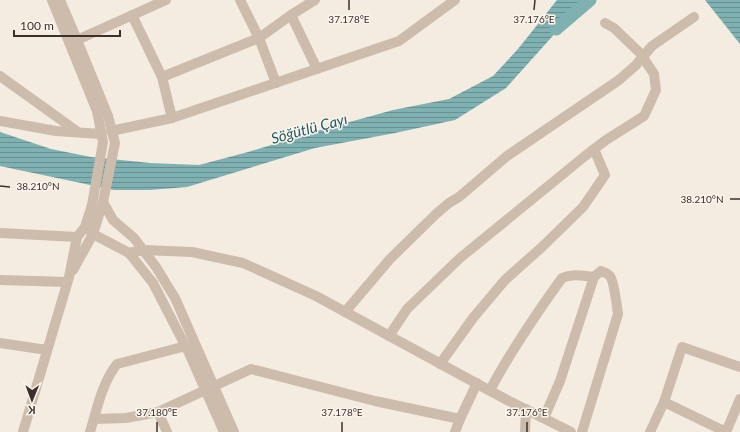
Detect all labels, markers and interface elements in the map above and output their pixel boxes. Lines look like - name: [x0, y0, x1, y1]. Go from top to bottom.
- scale bar: [14, 12, 120, 38]
- text: 37.178°E: [328, 13, 370, 25]
- text: 37.176°E: [513, 13, 555, 25]
- text: 100 m: [20, 18, 54, 33]
- water label: Söğütlü Çayı: [269, 109, 349, 147]
- text: 38.210°N: [16, 180, 60, 192]
- text: 38.210°N: [680, 193, 724, 205]
- north arrow: [12, 380, 52, 420]
- text: K: [27, 404, 36, 417]
- text: 37.180°E: [136, 406, 178, 418]
- text: 37.178°E: [321, 406, 363, 418]
- text: 37.176°E: [506, 406, 548, 418]

